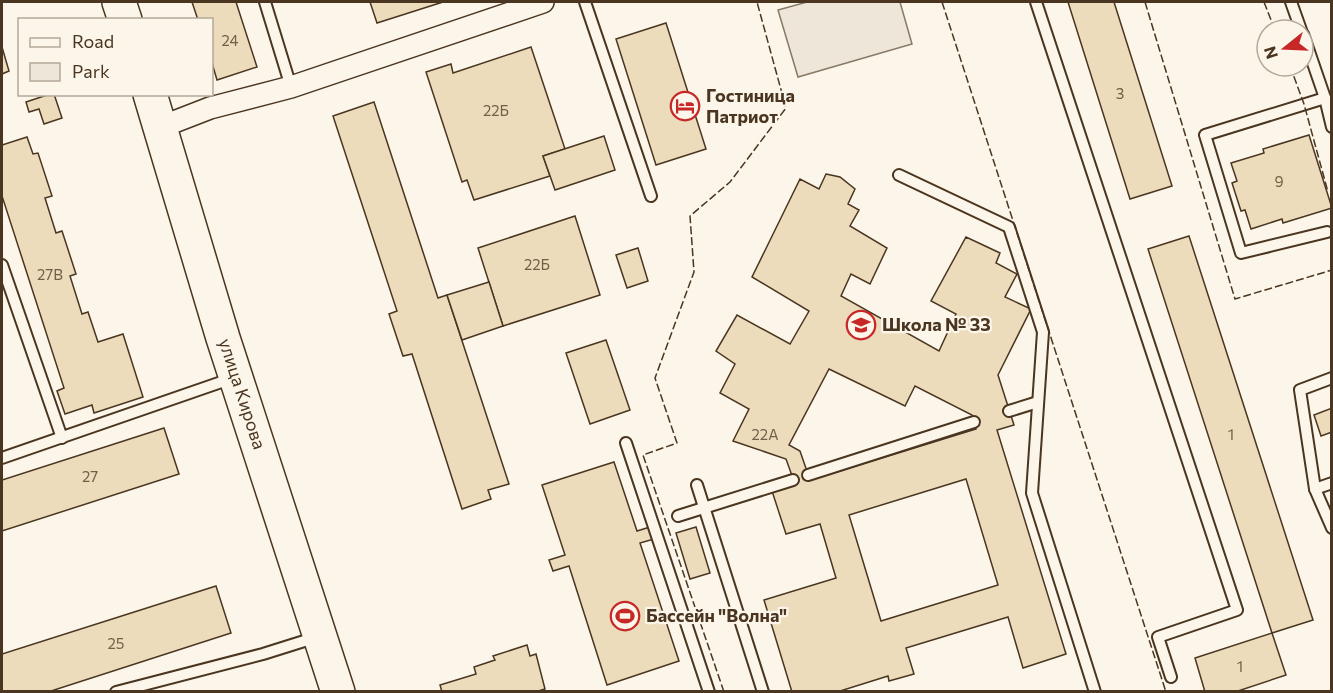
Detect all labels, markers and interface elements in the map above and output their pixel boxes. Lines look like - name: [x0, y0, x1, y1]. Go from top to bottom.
- legend: [18, 18, 213, 96]
- north arrow: [1255, 18, 1315, 78]
- text: Road: [72, 30, 114, 52]
- house number: 24: [221, 31, 239, 49]
- text: N: [1259, 44, 1281, 61]
- text: Park: [72, 60, 110, 82]
- place label: Гостиница Патриот: [706, 84, 795, 127]
- house number: 3: [1116, 84, 1124, 102]
- hotel icon: Гостиница Патриот: [669, 90, 701, 122]
- house number: 22Б: [483, 101, 509, 119]
- house number: 9: [1274, 172, 1284, 190]
- house number: 22Б: [524, 255, 550, 273]
- house number: 27В: [37, 265, 63, 283]
- school or university icon: Школа № 33: [845, 309, 877, 341]
- place label: Школа № 33: [882, 313, 991, 335]
- street label: улица Кирова: [215, 335, 271, 452]
- house number: 22А: [752, 425, 779, 443]
- house number: 1: [1228, 425, 1234, 443]
- house number: 27: [82, 467, 98, 485]
- sports icon: Бассейн "Волна": [609, 600, 641, 632]
- place label: Бассейн "Волна": [646, 604, 787, 626]
- house number: 25: [108, 634, 124, 652]
- house number: 1: [1237, 657, 1243, 675]

